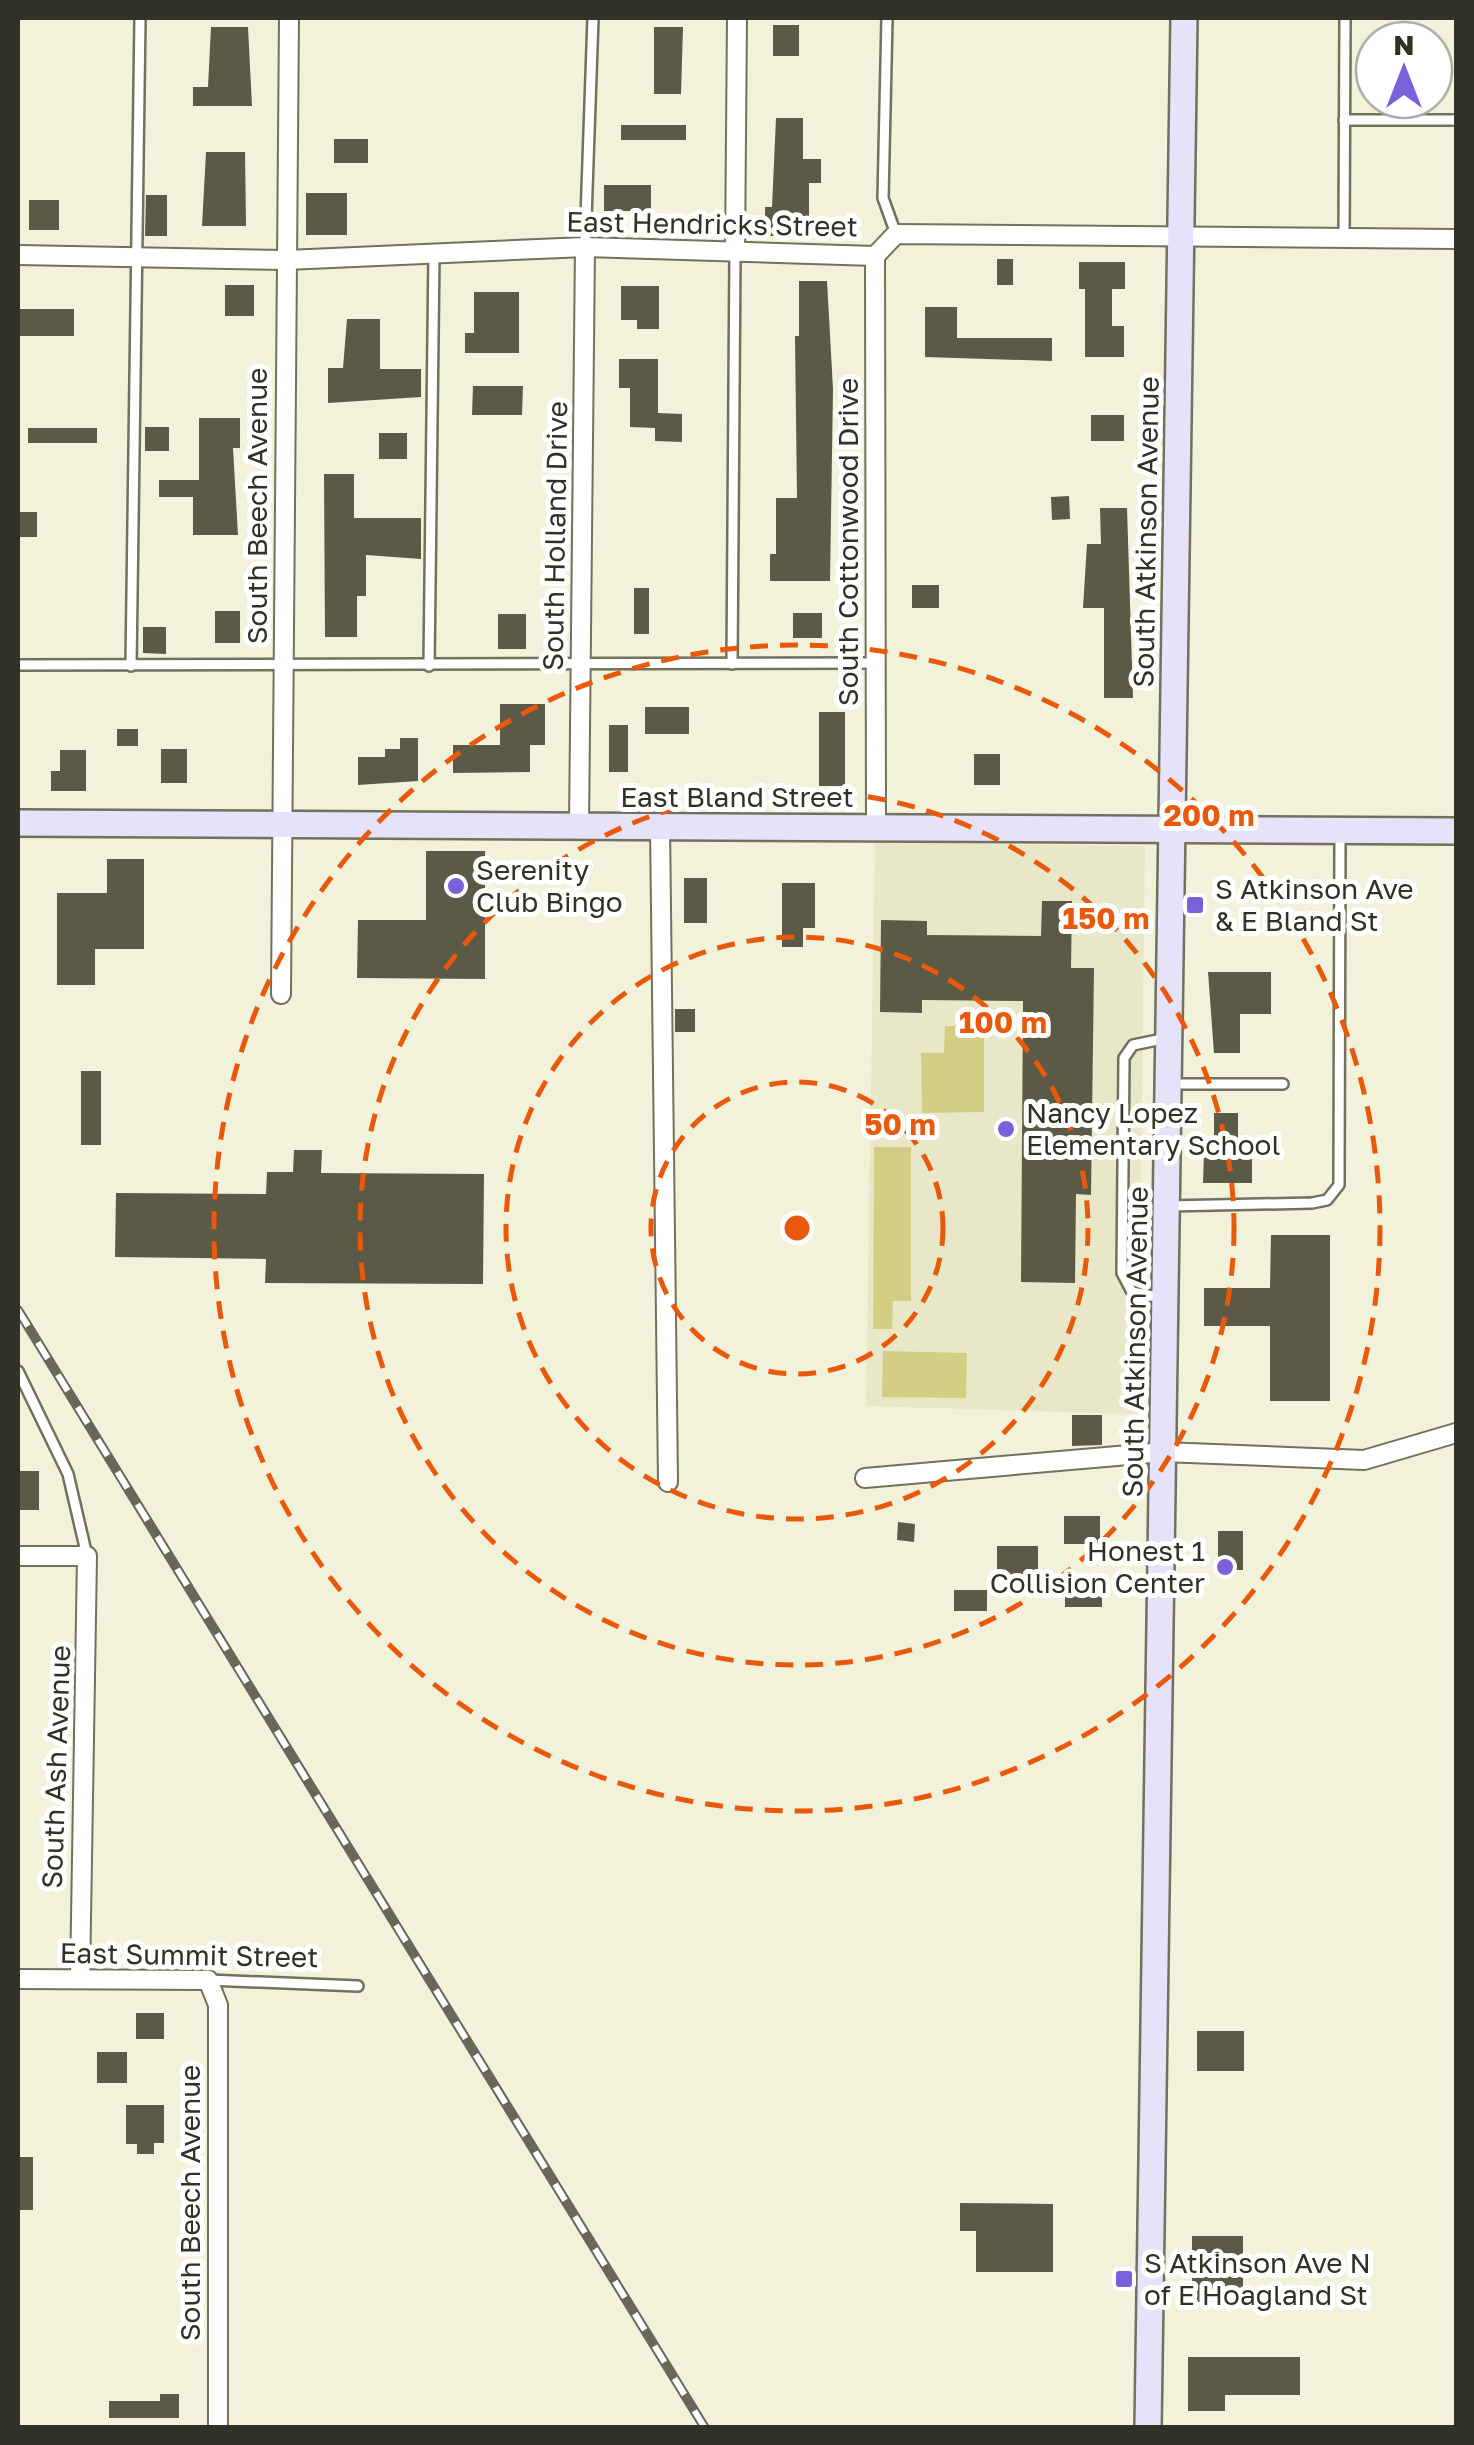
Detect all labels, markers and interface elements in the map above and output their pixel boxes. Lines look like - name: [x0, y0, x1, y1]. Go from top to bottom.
- north arrow: [1354, 20, 1454, 120]
- text: N: [1393, 28, 1415, 61]
- street label: East Hendricks Street: [566, 204, 858, 243]
- street label: South Beech Avenue: [240, 368, 273, 644]
- street label: South Atkinson Avenue: [1126, 376, 1165, 688]
- street label: South Cottonwood Drive: [831, 378, 864, 706]
- street label: South Holland Drive: [536, 401, 573, 671]
- street label: East Bland Street: [620, 780, 854, 813]
- text: 200 m: [1163, 797, 1255, 833]
- place label: Serenity Club Bingo: [476, 853, 623, 918]
- place label: S Atkinson Ave & E Bland St: [1215, 872, 1414, 937]
- marker: Serenity Club Bingo: [445, 875, 467, 897]
- marker: S Atkinson Ave & E Bland St: [1184, 894, 1206, 916]
- text: 150 m: [1063, 900, 1150, 936]
- text: 100 m: [959, 1004, 1047, 1040]
- place label: Nancy Lopez Elementary School: [1026, 1096, 1280, 1161]
- text: 50 m: [864, 1106, 936, 1142]
- marker: Nancy Lopez Elementary School: [995, 1118, 1017, 1140]
- street label: South Atkinson Avenue: [1115, 1186, 1154, 1498]
- centre of rings: [779, 1210, 815, 1246]
- place label: Honest 1 Collision Center: [990, 1534, 1205, 1599]
- marker: Honest 1 Collision Center: [1214, 1556, 1236, 1578]
- street label: South Ash Avenue: [35, 1645, 76, 1889]
- street label: East Summit Street: [59, 1936, 319, 1973]
- street label: South Beech Avenue: [173, 2065, 206, 2341]
- place label: S Atkinson Ave N of E Hoagland St: [1144, 2246, 1371, 2311]
- marker: S Atkinson Ave N of E Hoagland St: [1113, 2268, 1135, 2290]

